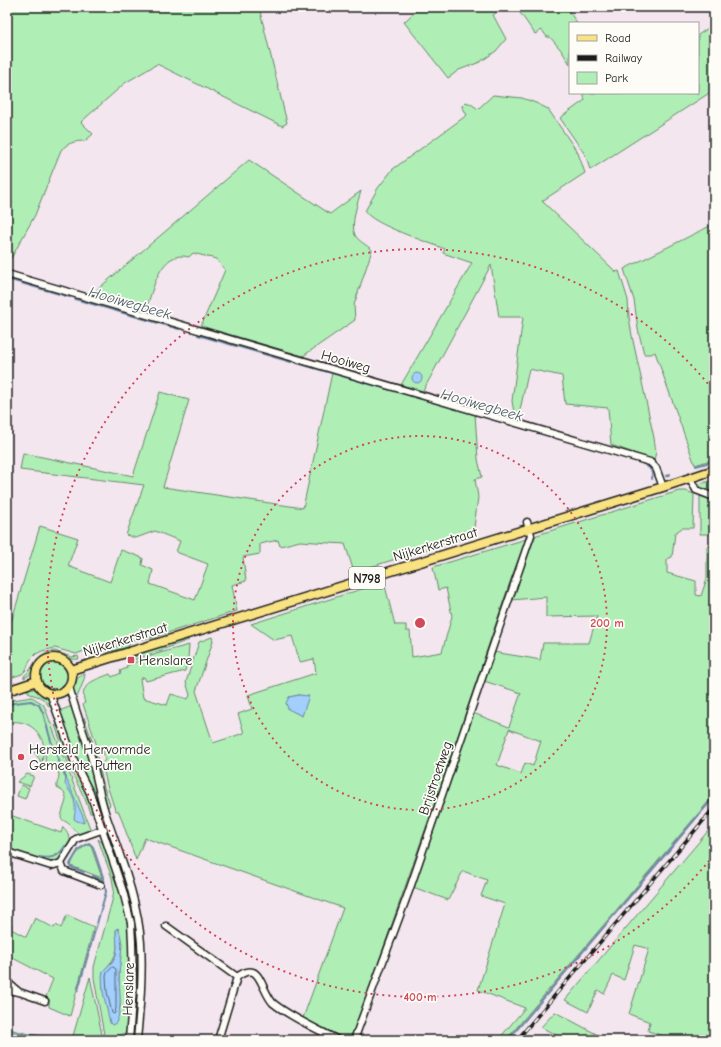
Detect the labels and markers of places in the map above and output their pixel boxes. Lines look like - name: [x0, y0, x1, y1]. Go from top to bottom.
- centre of rings: [413, 616, 427, 630]
- place label: Henslare: [139, 652, 192, 669]
- marker: Henslare: [126, 655, 136, 665]
- place label: Hersteld Hervormde Gemeente Putten: [29, 741, 151, 774]
- marker: Hersteld Hervormde Gemeente Putten: [16, 752, 26, 762]

